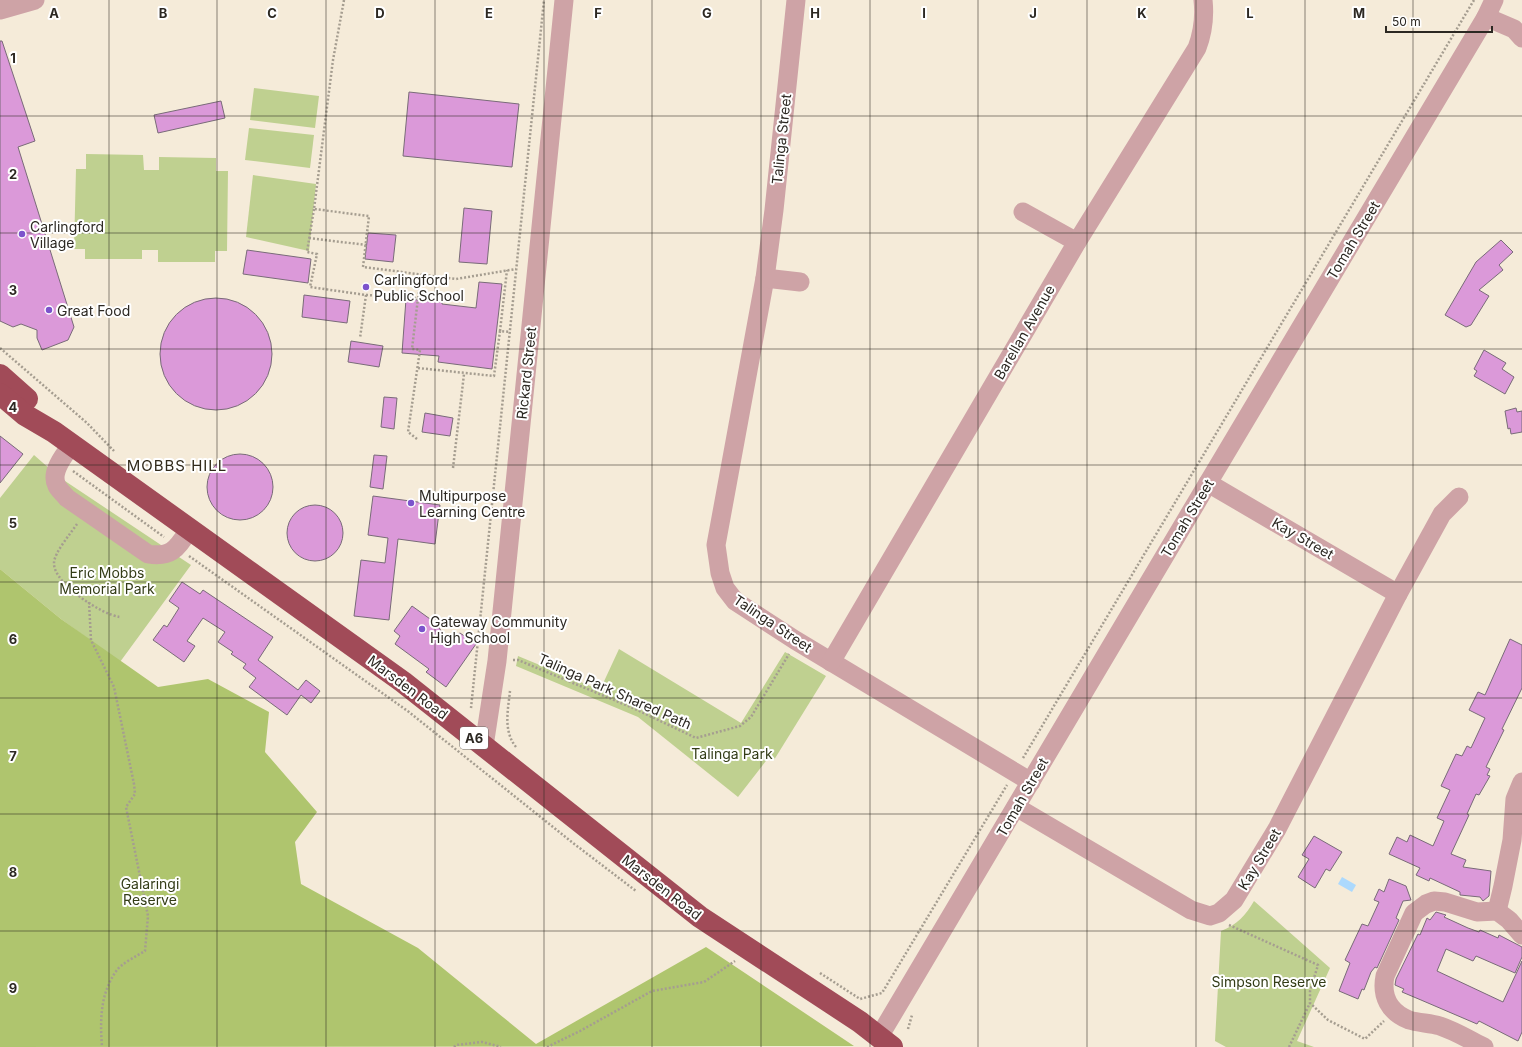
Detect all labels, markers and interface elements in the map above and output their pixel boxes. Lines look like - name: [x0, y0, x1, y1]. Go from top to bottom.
- text: A: [49, 5, 59, 21]
- text: B: [159, 5, 168, 21]
- text: C: [267, 5, 277, 21]
- text: D: [375, 5, 385, 21]
- text: E: [485, 5, 493, 21]
- text: F: [594, 5, 602, 21]
- text: G: [702, 5, 712, 21]
- text: H: [810, 5, 820, 21]
- text: I: [922, 5, 926, 21]
- text: J: [1029, 5, 1037, 21]
- text: K: [1137, 5, 1147, 21]
- text: L: [1246, 5, 1254, 21]
- text: M: [1353, 5, 1365, 21]
- scale bar: [1386, 8, 1492, 34]
- text: 50 m: [1392, 14, 1421, 29]
- text: 1: [10, 50, 16, 66]
- street label: Talinga Street: [768, 93, 794, 185]
- text: 2: [9, 166, 17, 182]
- street label: Tomah Street: [1323, 197, 1383, 282]
- place label: Carlingford Village: [30, 218, 104, 251]
- marker: Carlingford Village: [17, 229, 27, 239]
- place label: Carlingford Public School: [374, 271, 464, 304]
- text: 3: [9, 282, 17, 298]
- marker: Carlingford Public School: [361, 282, 371, 292]
- street label: Barellan Avenue: [990, 282, 1058, 382]
- place label: Great Food: [57, 302, 130, 319]
- marker: Great Food: [44, 305, 54, 315]
- street label: Rickard Street: [513, 325, 539, 420]
- text: 4: [9, 399, 18, 415]
- district label: MOBBS HILL: [127, 456, 227, 475]
- street label: Tomah Street: [1157, 475, 1217, 560]
- place label: Multipurpose Learning Centre: [419, 487, 525, 520]
- marker: Multipurpose Learning Centre: [406, 498, 416, 508]
- street label: Kay Street: [1269, 514, 1337, 563]
- text: 5: [9, 515, 17, 531]
- park label: Eric Mobbs Memorial Park: [59, 564, 155, 597]
- street label: Talinga Street: [731, 591, 816, 656]
- place label: Gateway Community High School: [430, 613, 568, 646]
- marker: Gateway Community High School: [417, 624, 427, 634]
- text: 6: [9, 631, 17, 647]
- street label: Talinga Park Shared Path: [536, 650, 694, 732]
- street label: Marsden Road: [365, 651, 451, 723]
- road number: A6: [460, 727, 488, 749]
- park label: Talinga Park: [691, 745, 773, 762]
- text: 7: [9, 748, 17, 764]
- street label: Tomah Street: [993, 754, 1052, 839]
- street label: Kay Street: [1234, 825, 1284, 893]
- street label: Marsden Road: [619, 851, 705, 923]
- text: 8: [9, 864, 17, 880]
- park label: Galaringi Reserve: [121, 875, 179, 908]
- park label: Simpson Reserve: [1212, 973, 1326, 990]
- text: 9: [9, 980, 17, 996]

